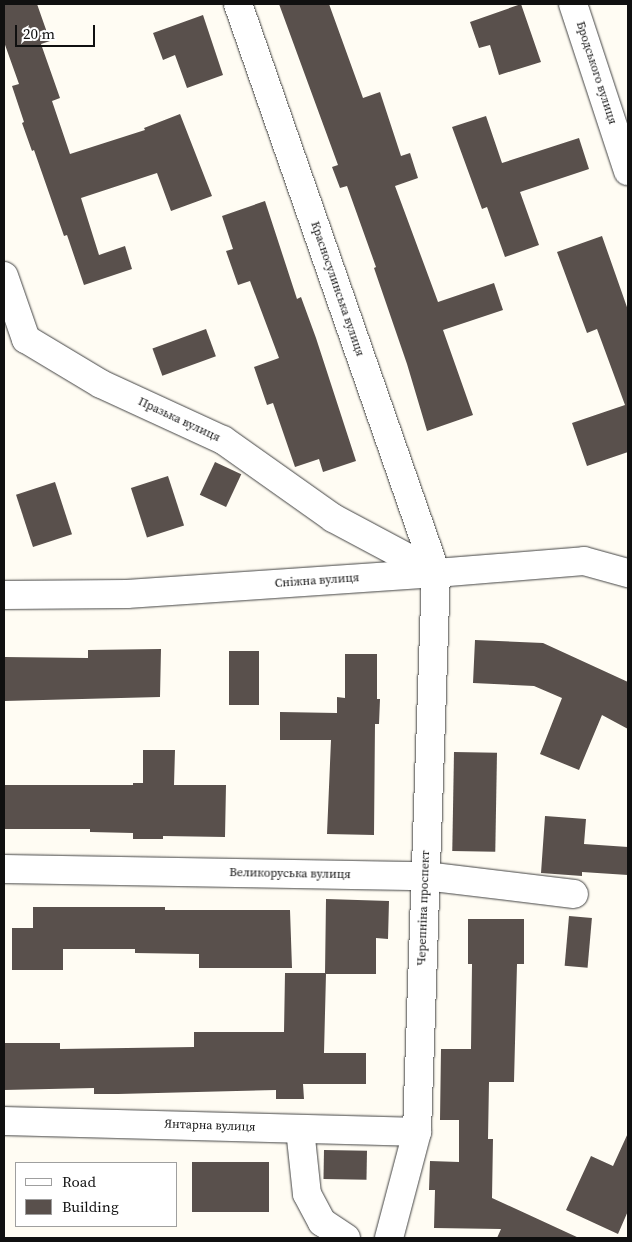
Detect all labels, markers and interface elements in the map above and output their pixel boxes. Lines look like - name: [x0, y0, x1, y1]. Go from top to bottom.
- scale bar: [18, 15, 98, 47]
- street label: Бродського вулиця: [573, 20, 619, 126]
- text: 20 m: [23, 23, 55, 44]
- street label: Красносулинська вулиця: [307, 220, 367, 358]
- street label: Празька вулиця: [136, 395, 222, 445]
- street label: Сніжна вулиця: [274, 571, 360, 591]
- street label: Черепніна проспект: [415, 850, 433, 966]
- street label: Великоруська вулиця: [229, 866, 351, 882]
- street label: Янтарна вулиця: [164, 1117, 256, 1135]
- legend: [15, 1162, 178, 1227]
- text: Road: [62, 1171, 96, 1192]
- text: Building: [62, 1196, 119, 1217]

